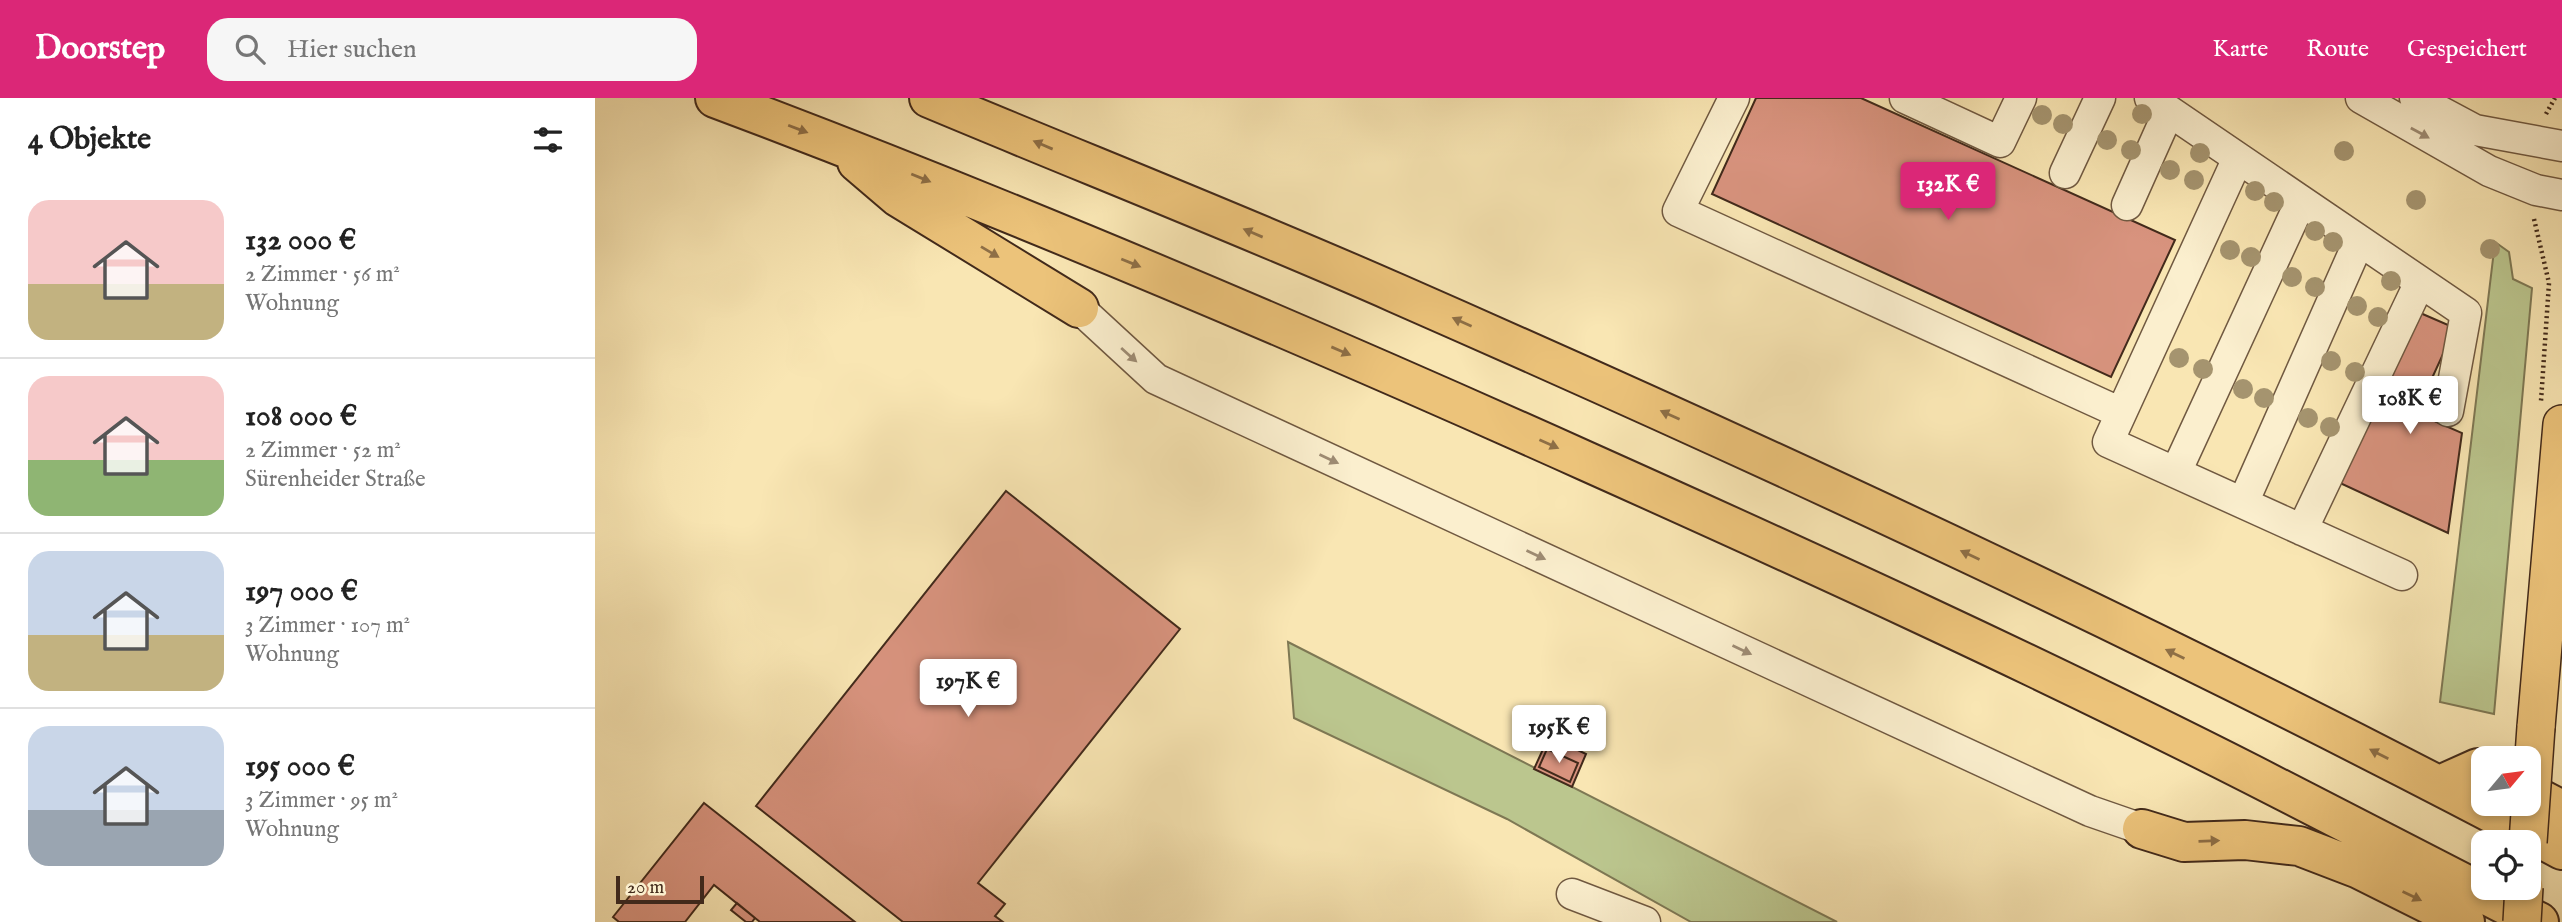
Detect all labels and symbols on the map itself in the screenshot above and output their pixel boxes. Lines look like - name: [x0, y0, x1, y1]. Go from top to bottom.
- one-way arrow: [788, 124, 809, 135]
- one-way arrow: [2410, 127, 2430, 139]
- one-way arrow: [1032, 140, 1053, 151]
- pin: 132K €: [1891, 162, 2005, 222]
- one-way arrow: [910, 172, 931, 183]
- one-way arrow: [1242, 227, 1263, 238]
- one-way arrow: [980, 246, 999, 259]
- one-way arrow: [1121, 258, 1142, 269]
- one-way arrow: [1452, 316, 1472, 328]
- one-way arrow: [1120, 346, 1137, 362]
- one-way arrow: [1331, 346, 1352, 357]
- pin: 108K €: [2353, 376, 2467, 436]
- one-way arrow: [1660, 409, 1680, 421]
- one-way arrow: [1539, 438, 1559, 450]
- one-way arrow: [1319, 454, 1340, 465]
- one-way arrow: [1526, 549, 1546, 561]
- one-way arrow: [1960, 549, 1980, 561]
- one-way arrow: [1732, 645, 1753, 656]
- one-way arrow: [2165, 648, 2185, 659]
- pin: 197K €: [911, 660, 1025, 719]
- pin: 195K €: [1502, 706, 1616, 765]
- north arrow: [2471, 746, 2541, 816]
- one-way arrow: [2369, 749, 2389, 760]
- one-way arrow: [2198, 835, 2220, 847]
- scale bar: [616, 873, 703, 905]
- one-way arrow: [2402, 890, 2422, 901]

